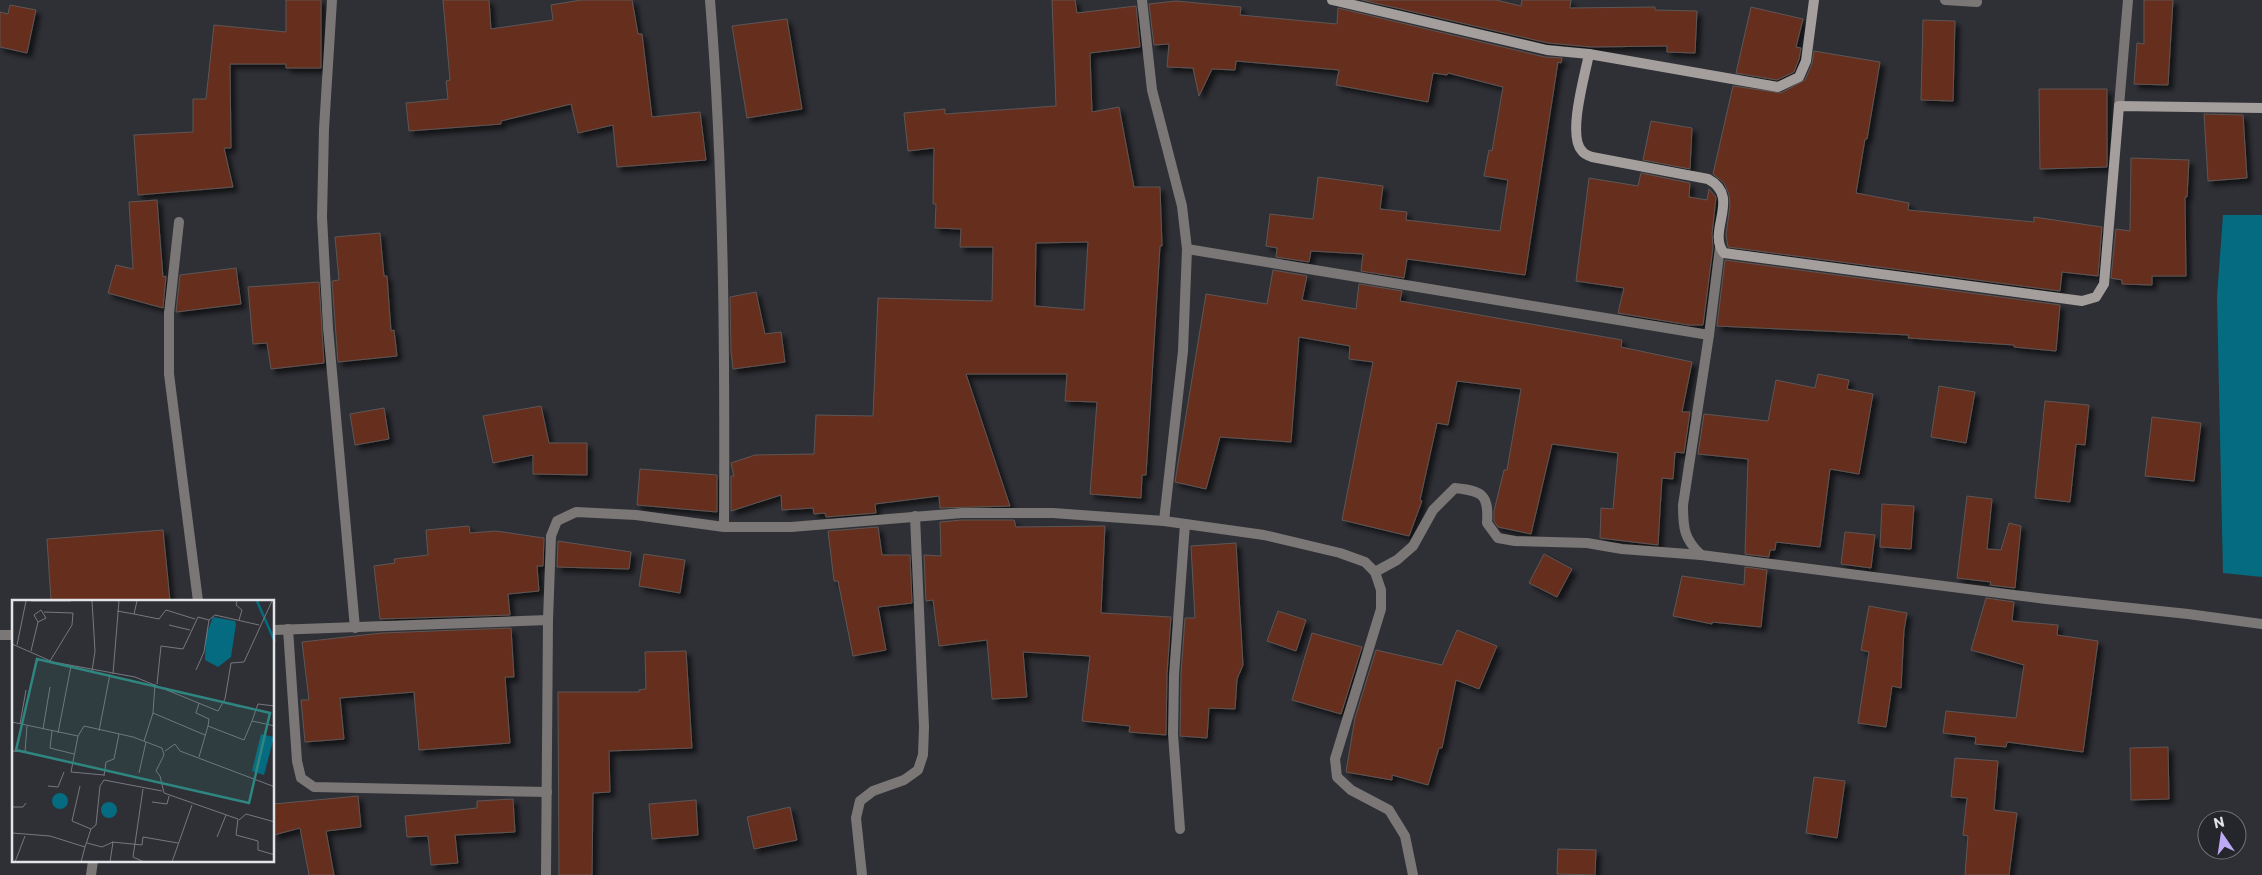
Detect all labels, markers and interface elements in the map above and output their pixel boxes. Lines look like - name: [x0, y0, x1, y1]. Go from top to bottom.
- inset map: [12, 600, 275, 862]
- north arrow: [2197, 810, 2247, 860]
- text: N: [2212, 812, 2226, 831]

